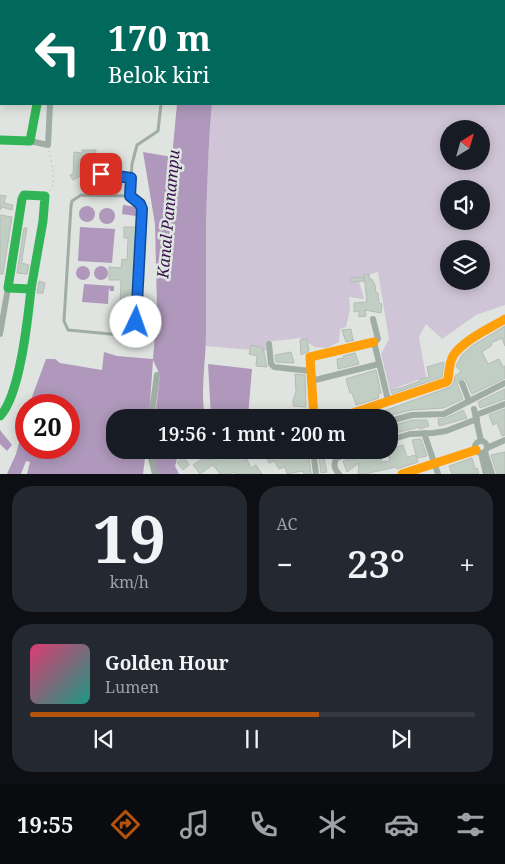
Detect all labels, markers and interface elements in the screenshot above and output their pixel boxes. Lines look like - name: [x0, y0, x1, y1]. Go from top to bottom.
- text: 170 m: [108, 14, 211, 61]
- icon: left: [25, 20, 90, 85]
- text: Belok kiri: [108, 59, 210, 89]
- north arrow: [440, 120, 490, 170]
- map controls: [440, 120, 490, 290]
- water label: Kanal Pannampu: [151, 148, 185, 280]
- pin: [80, 153, 122, 195]
- icon: arrive: [87, 160, 115, 188]
- button: sound: [440, 180, 490, 230]
- button: layers: [440, 240, 490, 290]
- position arrow: [109, 295, 161, 347]
- speed limit sign: 20: [15, 394, 80, 459]
- text: 19:56 · 1 mnt · 200 m: [158, 421, 346, 447]
- text: 19: [93, 494, 166, 582]
- text: AC: [277, 513, 297, 535]
- text: 23°: [347, 537, 405, 589]
- text: −: [277, 545, 293, 583]
- text: +: [459, 545, 475, 583]
- text: km/h: [110, 571, 149, 593]
- text: Golden Hour: [105, 650, 229, 676]
- text: Lumen: [105, 676, 159, 698]
- icon: previous: [90, 725, 118, 753]
- icon: pause: [238, 725, 266, 753]
- icon: next: [387, 725, 415, 753]
- icon: directions: [108, 807, 143, 842]
- icon: music: [177, 807, 212, 842]
- icon: phone: [246, 807, 281, 842]
- icon: climate: [315, 807, 350, 842]
- icon: car: [384, 807, 419, 842]
- icon: filters: [453, 807, 488, 842]
- text: 19:55: [17, 809, 73, 839]

